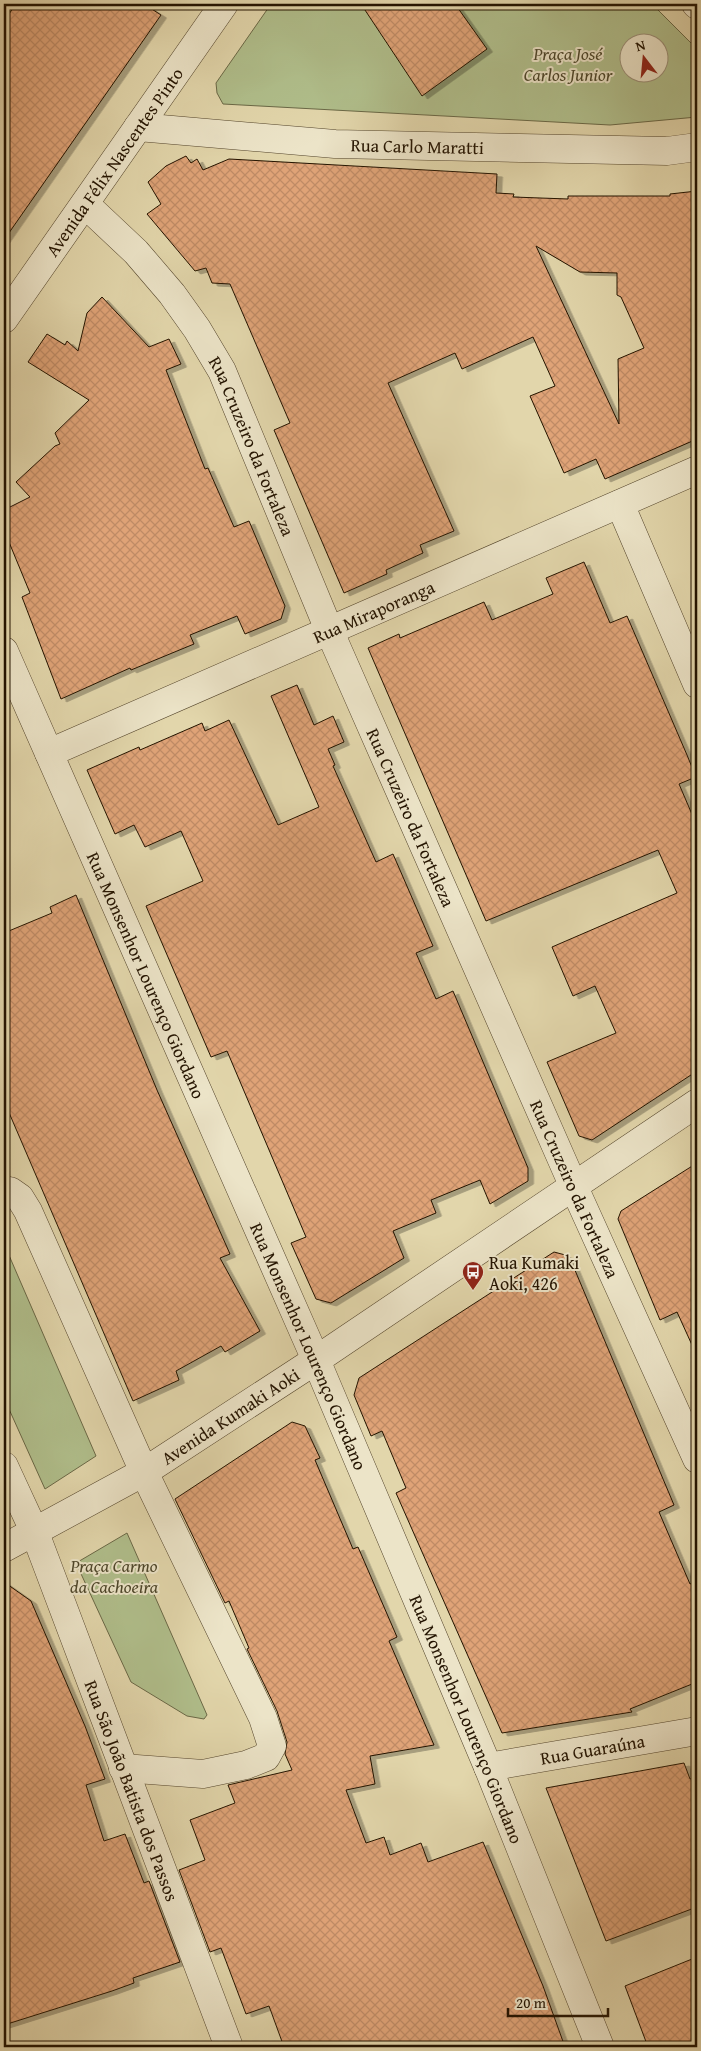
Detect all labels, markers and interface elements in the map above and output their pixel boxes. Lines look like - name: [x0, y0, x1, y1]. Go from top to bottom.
- north arrow: [618, 32, 668, 82]
- text: N: [633, 34, 648, 56]
- park label: Praça José Carlos Junior: [524, 40, 614, 88]
- street label: Avenida Félix Nascentes Pinto: [38, 62, 189, 262]
- street label: Rua Carlo Maratti: [350, 131, 484, 161]
- street label: Rua Cruzeiro da Fortaleza: [202, 351, 302, 540]
- street label: Rua Miraporanga: [308, 573, 439, 650]
- street label: Rua Cruzeiro da Fortaleza: [360, 724, 463, 911]
- street label: Rua Monsenhor Lourenço Giordano: [80, 847, 213, 1103]
- street label: Rua Cruzeiro da Fortaleza: [524, 1095, 627, 1283]
- street label: Rua Monsenhor Lourenço Giordano: [244, 1218, 374, 1474]
- place label: Rua Kumaki Aoki, 426: [489, 1249, 579, 1297]
- bus stop icon: Rua Kumaki Aoki, 426: [461, 1260, 485, 1291]
- street label: Avenida Kumaki Aoki: [155, 1361, 305, 1471]
- park label: Praça Carmo da Cachoeira: [69, 1552, 159, 1600]
- street label: Rua Monsenhor Lourenço Giordano: [403, 1590, 531, 1847]
- street label: Rua São João Batista dos Passos: [78, 1676, 186, 1905]
- street label: Rua Guaraúna: [538, 1727, 647, 1771]
- scale bar: [508, 1986, 608, 2018]
- text: 20 m: [516, 1992, 547, 2013]

